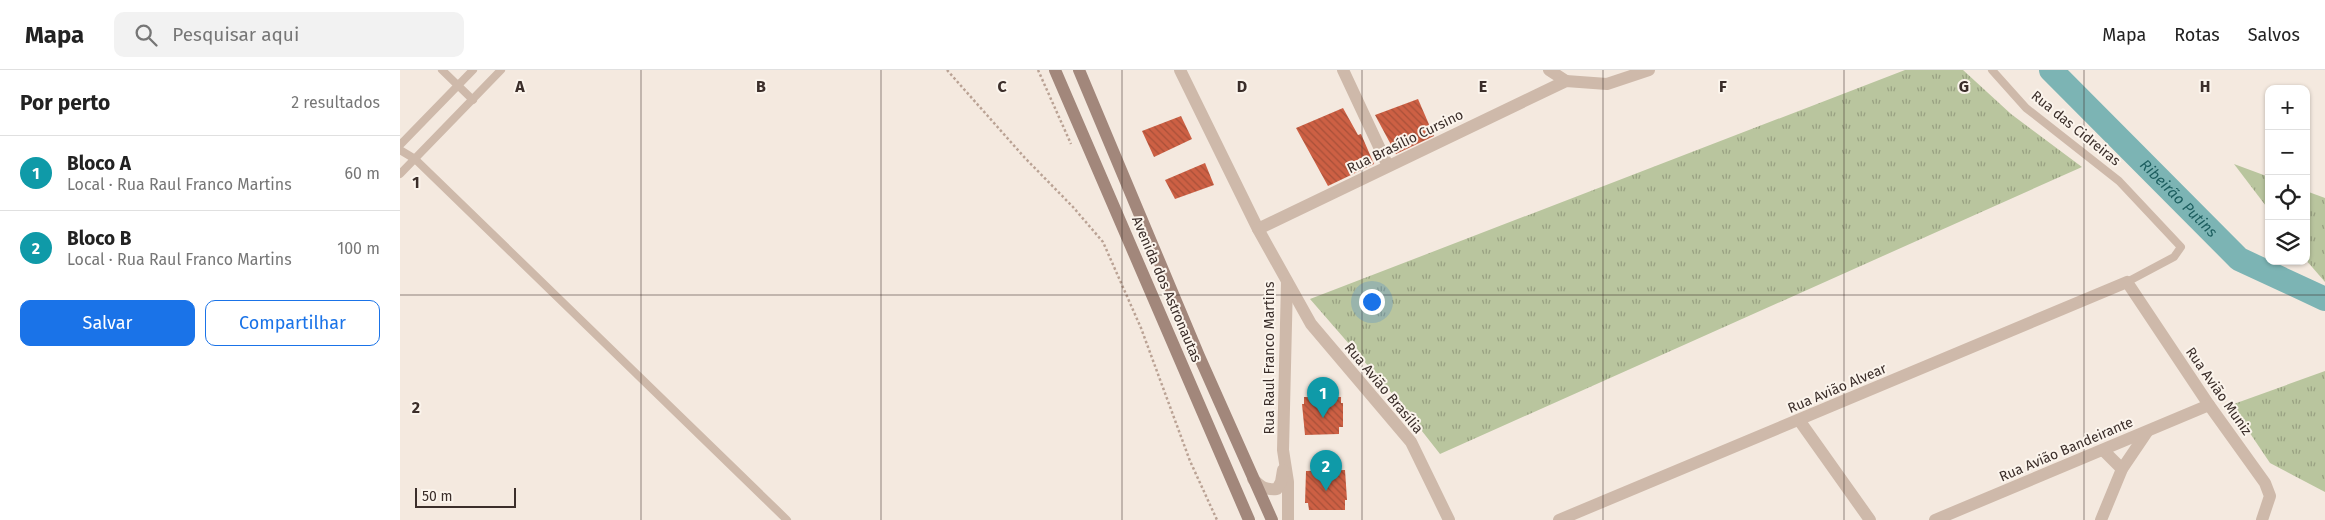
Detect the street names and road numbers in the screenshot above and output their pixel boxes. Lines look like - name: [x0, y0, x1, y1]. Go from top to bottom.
- street label: Rua das Cidreiras: [2028, 87, 2124, 170]
- street label: Rua Brasílio Cursino: [1344, 106, 1466, 177]
- street label: Avenida dos Astronautas: [1128, 214, 1205, 365]
- street label: Rua Raul Franco Martins: [1261, 281, 1278, 434]
- street label: Rua Avião Brasília: [1341, 339, 1427, 437]
- street label: Rua Avião Muniz: [2182, 344, 2255, 439]
- street label: Rua Avião Alvear: [1785, 360, 1890, 417]
- street label: Rua Avião Bandeirante: [1997, 414, 2136, 485]

